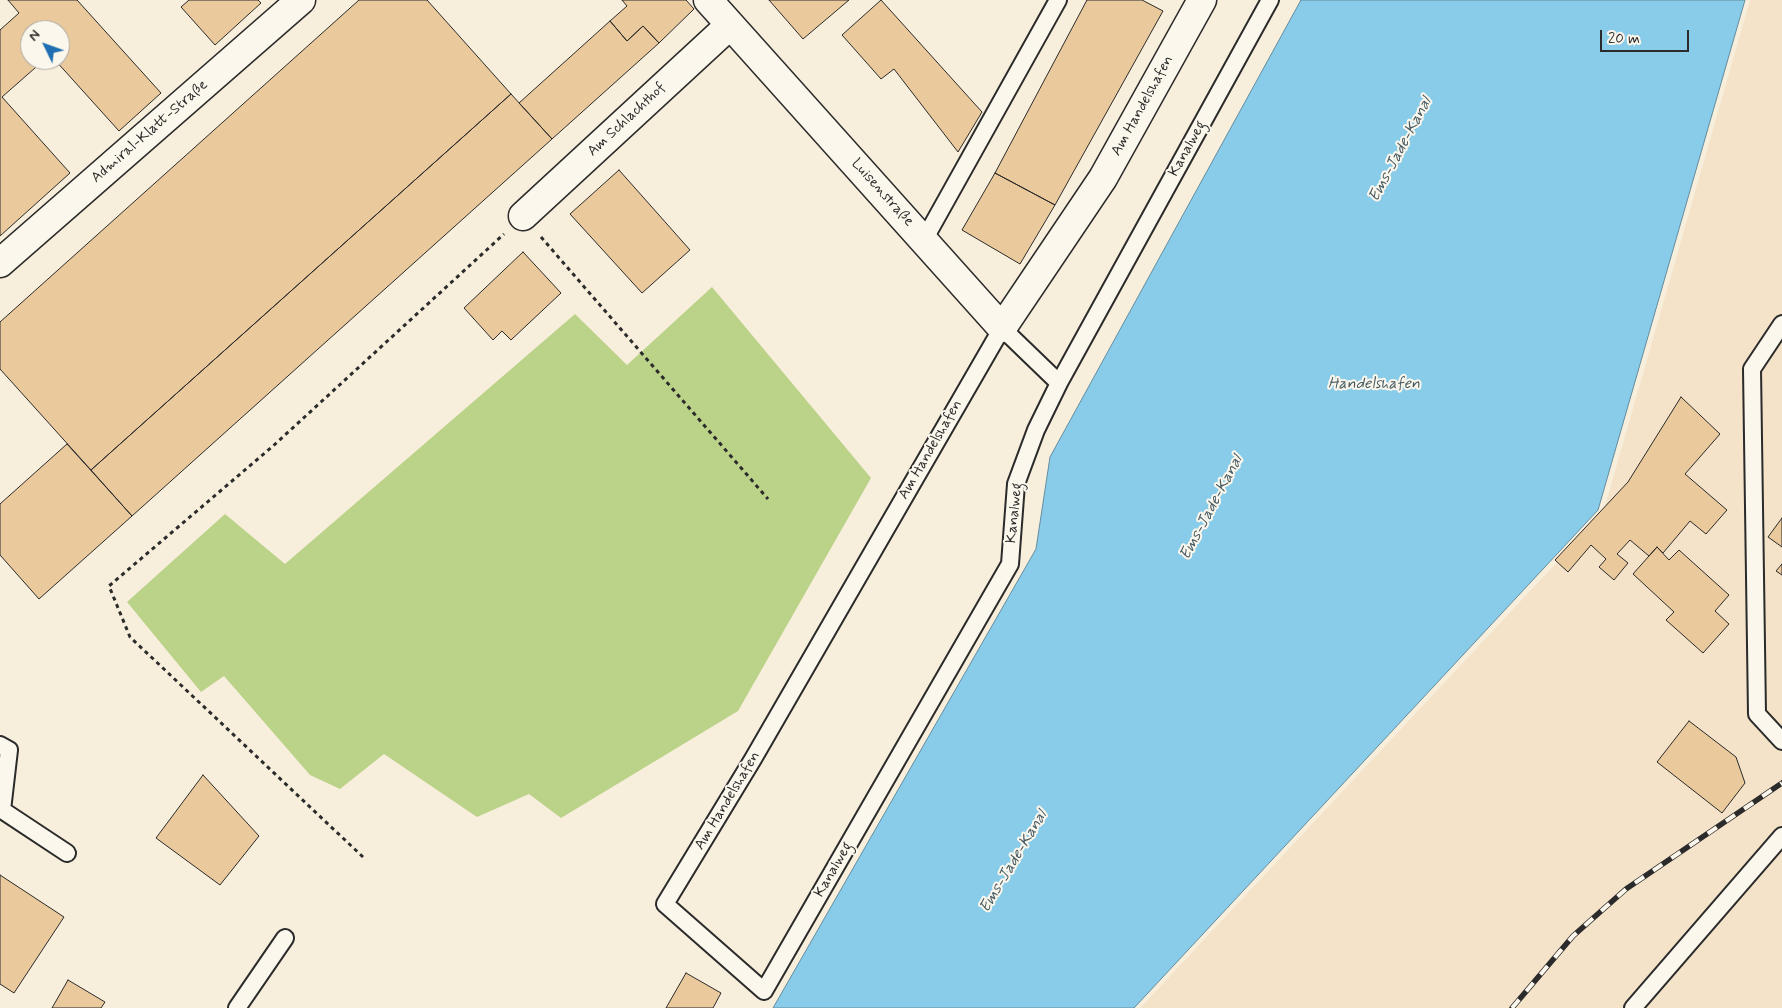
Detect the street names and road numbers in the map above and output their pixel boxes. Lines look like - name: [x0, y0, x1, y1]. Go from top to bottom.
- street label: Am Handelshafen: [1108, 53, 1178, 159]
- street label: Admiral-Klatt-Straße: [88, 76, 212, 188]
- street label: Am Schlachthof: [584, 79, 670, 161]
- street label: Kanalweg: [1165, 118, 1211, 180]
- street label: Luisenstraße: [847, 155, 917, 231]
- street label: Am Handelshafen: [895, 397, 967, 503]
- street label: Kanalweg: [1003, 482, 1027, 544]
- street label: Am Handelshafen: [691, 748, 765, 854]
- street label: Kanalweg: [811, 839, 857, 901]

